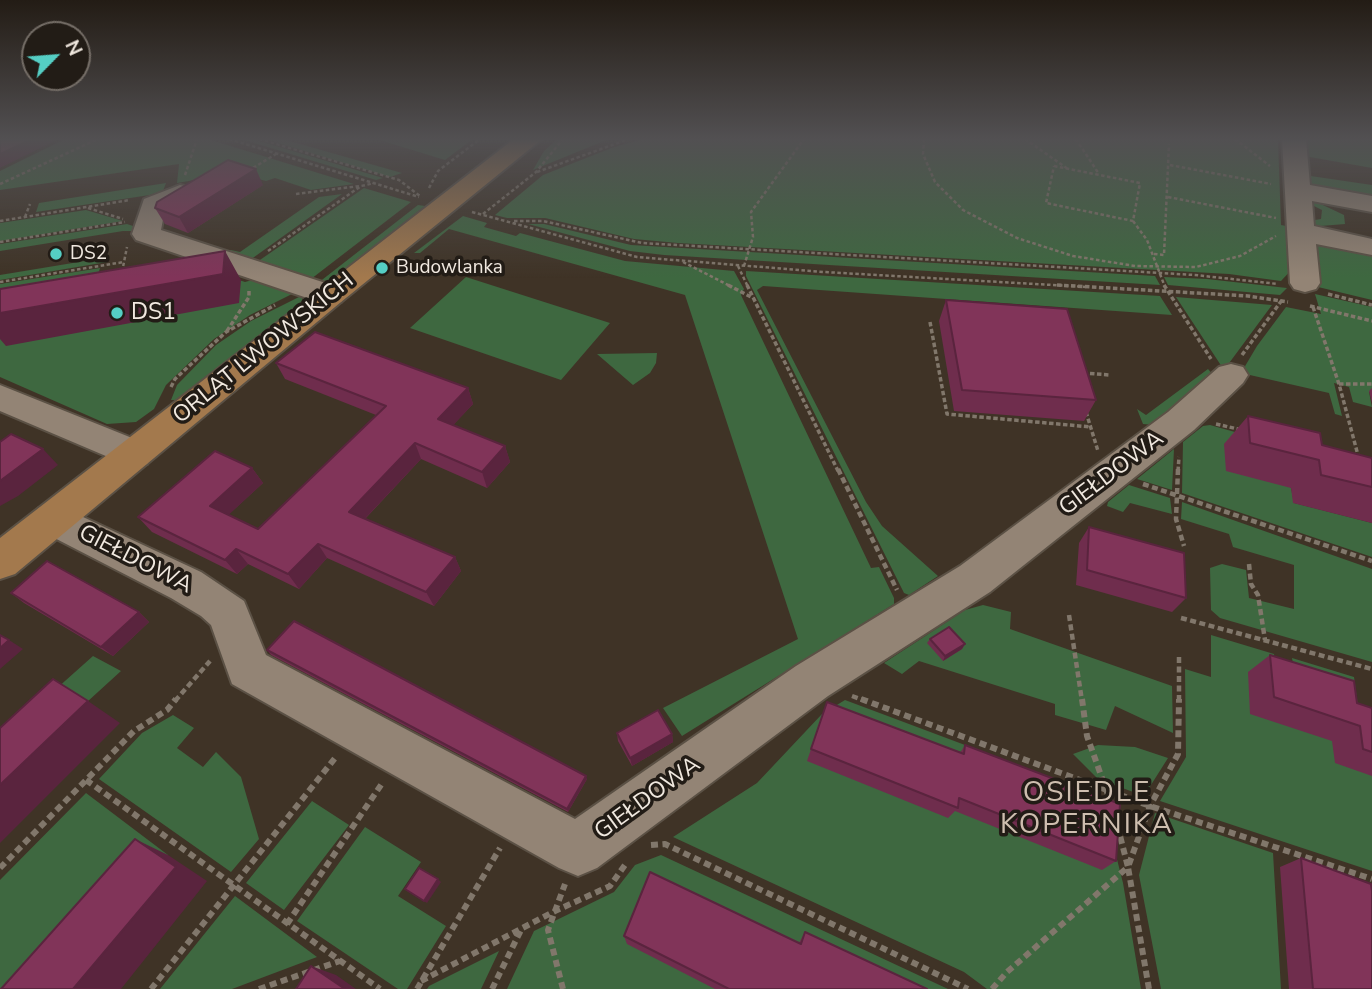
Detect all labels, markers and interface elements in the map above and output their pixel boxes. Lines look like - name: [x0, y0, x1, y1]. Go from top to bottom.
- north arrow: [21, 21, 91, 91]
- text: N: [58, 36, 88, 60]
- place label: DS2: [70, 243, 107, 265]
- marker: DS2: [48, 246, 64, 262]
- place label: Budowlanka: [396, 257, 503, 279]
- marker: Budowlanka: [374, 260, 390, 276]
- street label: ORLĄT LWOWSKICH: [168, 268, 360, 430]
- place label: DS1: [131, 299, 176, 327]
- marker: DS1: [109, 305, 125, 321]
- street label: GIEŁDOWA: [1054, 426, 1170, 522]
- street label: GIEŁDOWA: [74, 520, 196, 600]
- street label: GIEŁDOWA: [590, 751, 706, 847]
- district label: OSIEDLE KOPERNIKA: [1001, 777, 1173, 843]

